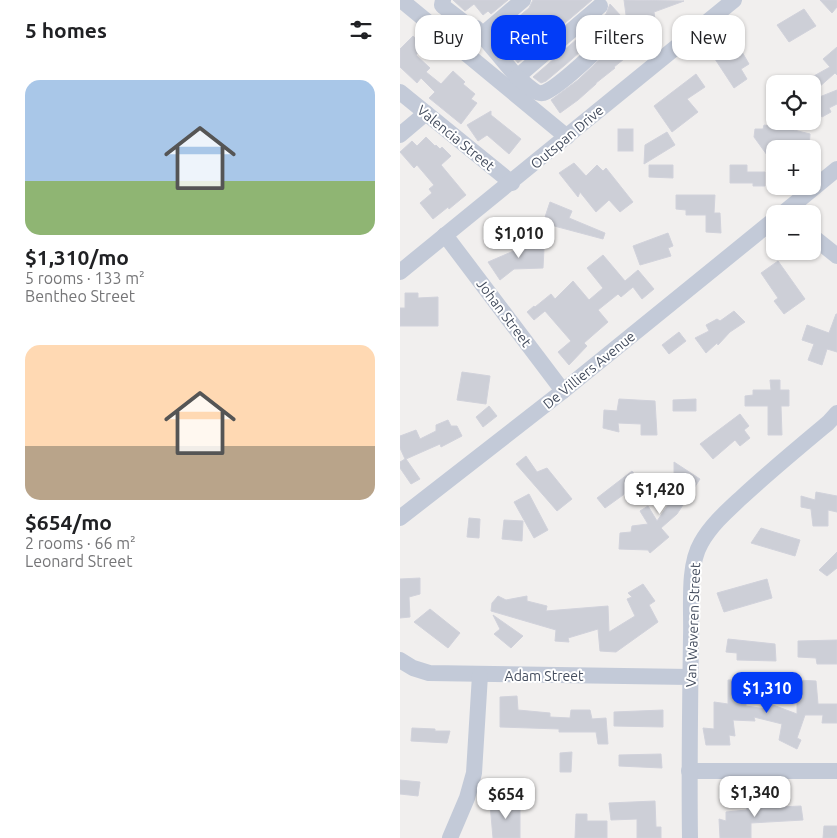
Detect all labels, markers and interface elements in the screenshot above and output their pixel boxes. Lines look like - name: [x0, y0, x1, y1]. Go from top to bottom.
- chip: Buy: [415, 15, 481, 60]
- chip: Rent: [491, 15, 566, 60]
- chip: Filters: [576, 15, 662, 60]
- chip: New: [672, 15, 745, 60]
- icon: filters: [347, 16, 375, 44]
- text: 5 homes: [25, 18, 107, 42]
- map controls: [766, 75, 821, 260]
- button: locate: [766, 75, 821, 130]
- street label: Valencia Street: [414, 102, 498, 174]
- street label: Outspan Drive: [527, 102, 607, 172]
- icon: home: [155, 113, 245, 203]
- button: +: [766, 140, 821, 195]
- button: −: [766, 205, 821, 260]
- pin: $1,010: [478, 216, 560, 259]
- text: $1,010: [494, 224, 544, 242]
- text: $1,310/mo: [25, 245, 129, 269]
- text: 5 rooms · 133 m²: [25, 269, 145, 287]
- street label: Johan Street: [473, 276, 535, 350]
- text: Bentheo Street: [25, 287, 135, 305]
- street label: De Villiers Avenue: [540, 328, 638, 412]
- icon: home: [155, 378, 245, 468]
- pin: $1,420: [619, 472, 701, 515]
- text: $1,420: [635, 480, 685, 498]
- text: $654/mo: [25, 510, 112, 534]
- text: 2 rooms · 66 m²: [25, 534, 136, 552]
- text: Leonard Street: [25, 552, 132, 570]
- street label: Van Waveren Street: [683, 562, 703, 688]
- street label: Adam Street: [505, 668, 584, 684]
- pin: $1,310: [726, 672, 808, 714]
- text: $1,310: [742, 679, 792, 697]
- pin: $1,340: [714, 776, 796, 818]
- pin: $654: [476, 778, 536, 820]
- text: $1,340: [730, 783, 780, 801]
- text: $654: [488, 785, 524, 803]

